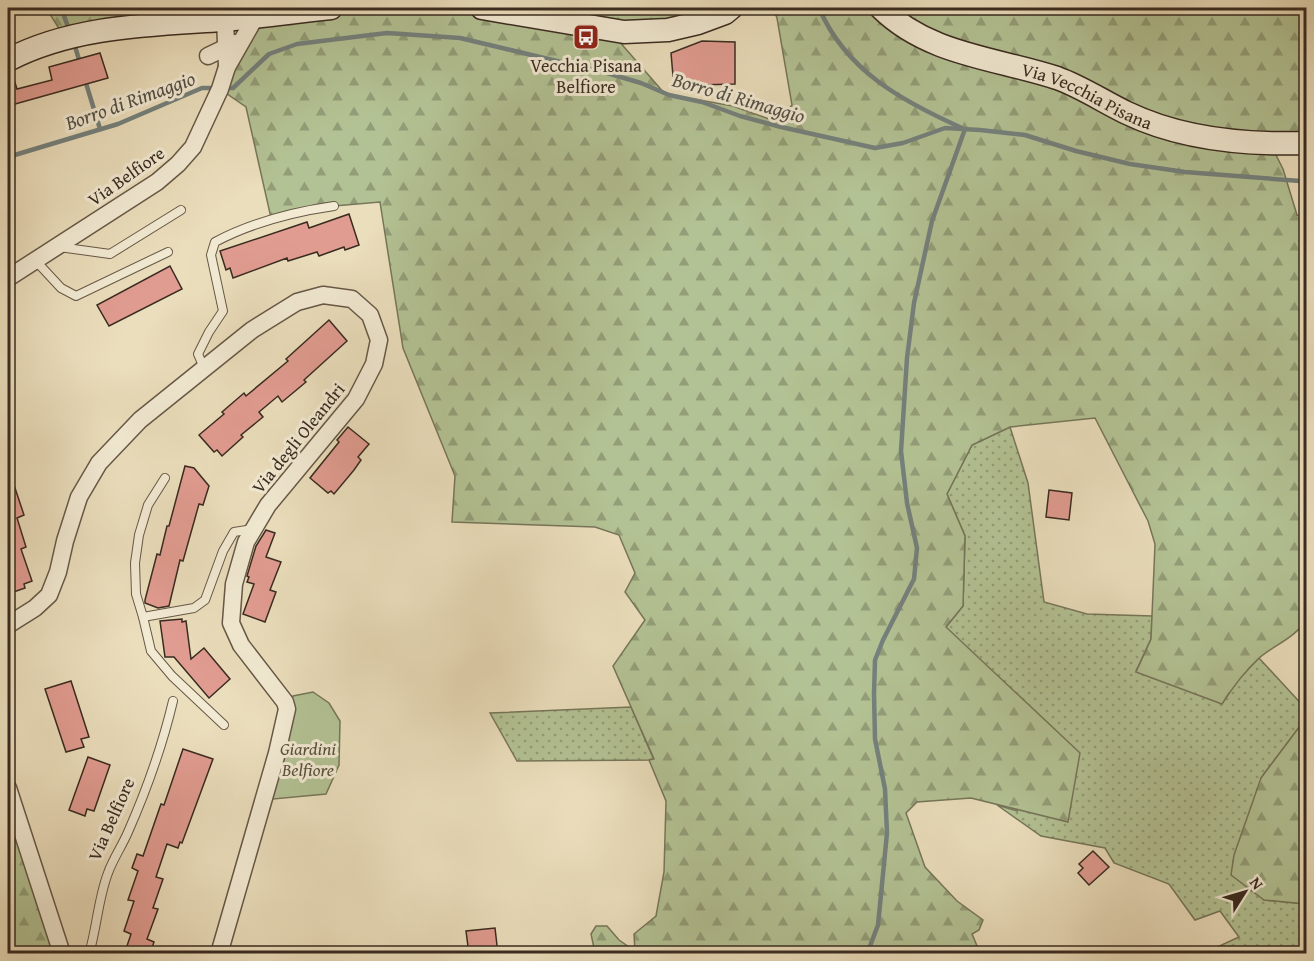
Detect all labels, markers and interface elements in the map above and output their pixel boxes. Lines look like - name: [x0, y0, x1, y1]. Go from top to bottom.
- bus stop icon: Vecchia Pisana Belfiore: [571, 22, 601, 52]
- place label: Vecchia Pisana Belfiore: [530, 52, 642, 100]
- street label: Via Vecchia Pisana: [1019, 55, 1157, 136]
- water label: Borro di Rimaggio: [60, 63, 199, 137]
- water label: Borro di Rimaggio: [668, 64, 809, 130]
- street label: Via Belfiore: [82, 140, 170, 212]
- street label: Via degli Oleandri: [245, 377, 351, 499]
- park label: Giardini Belfiore: [280, 735, 336, 783]
- street label: Via Belfiore: [81, 773, 141, 865]
- north arrow: [1215, 862, 1275, 922]
- text: N: [1244, 871, 1270, 895]

